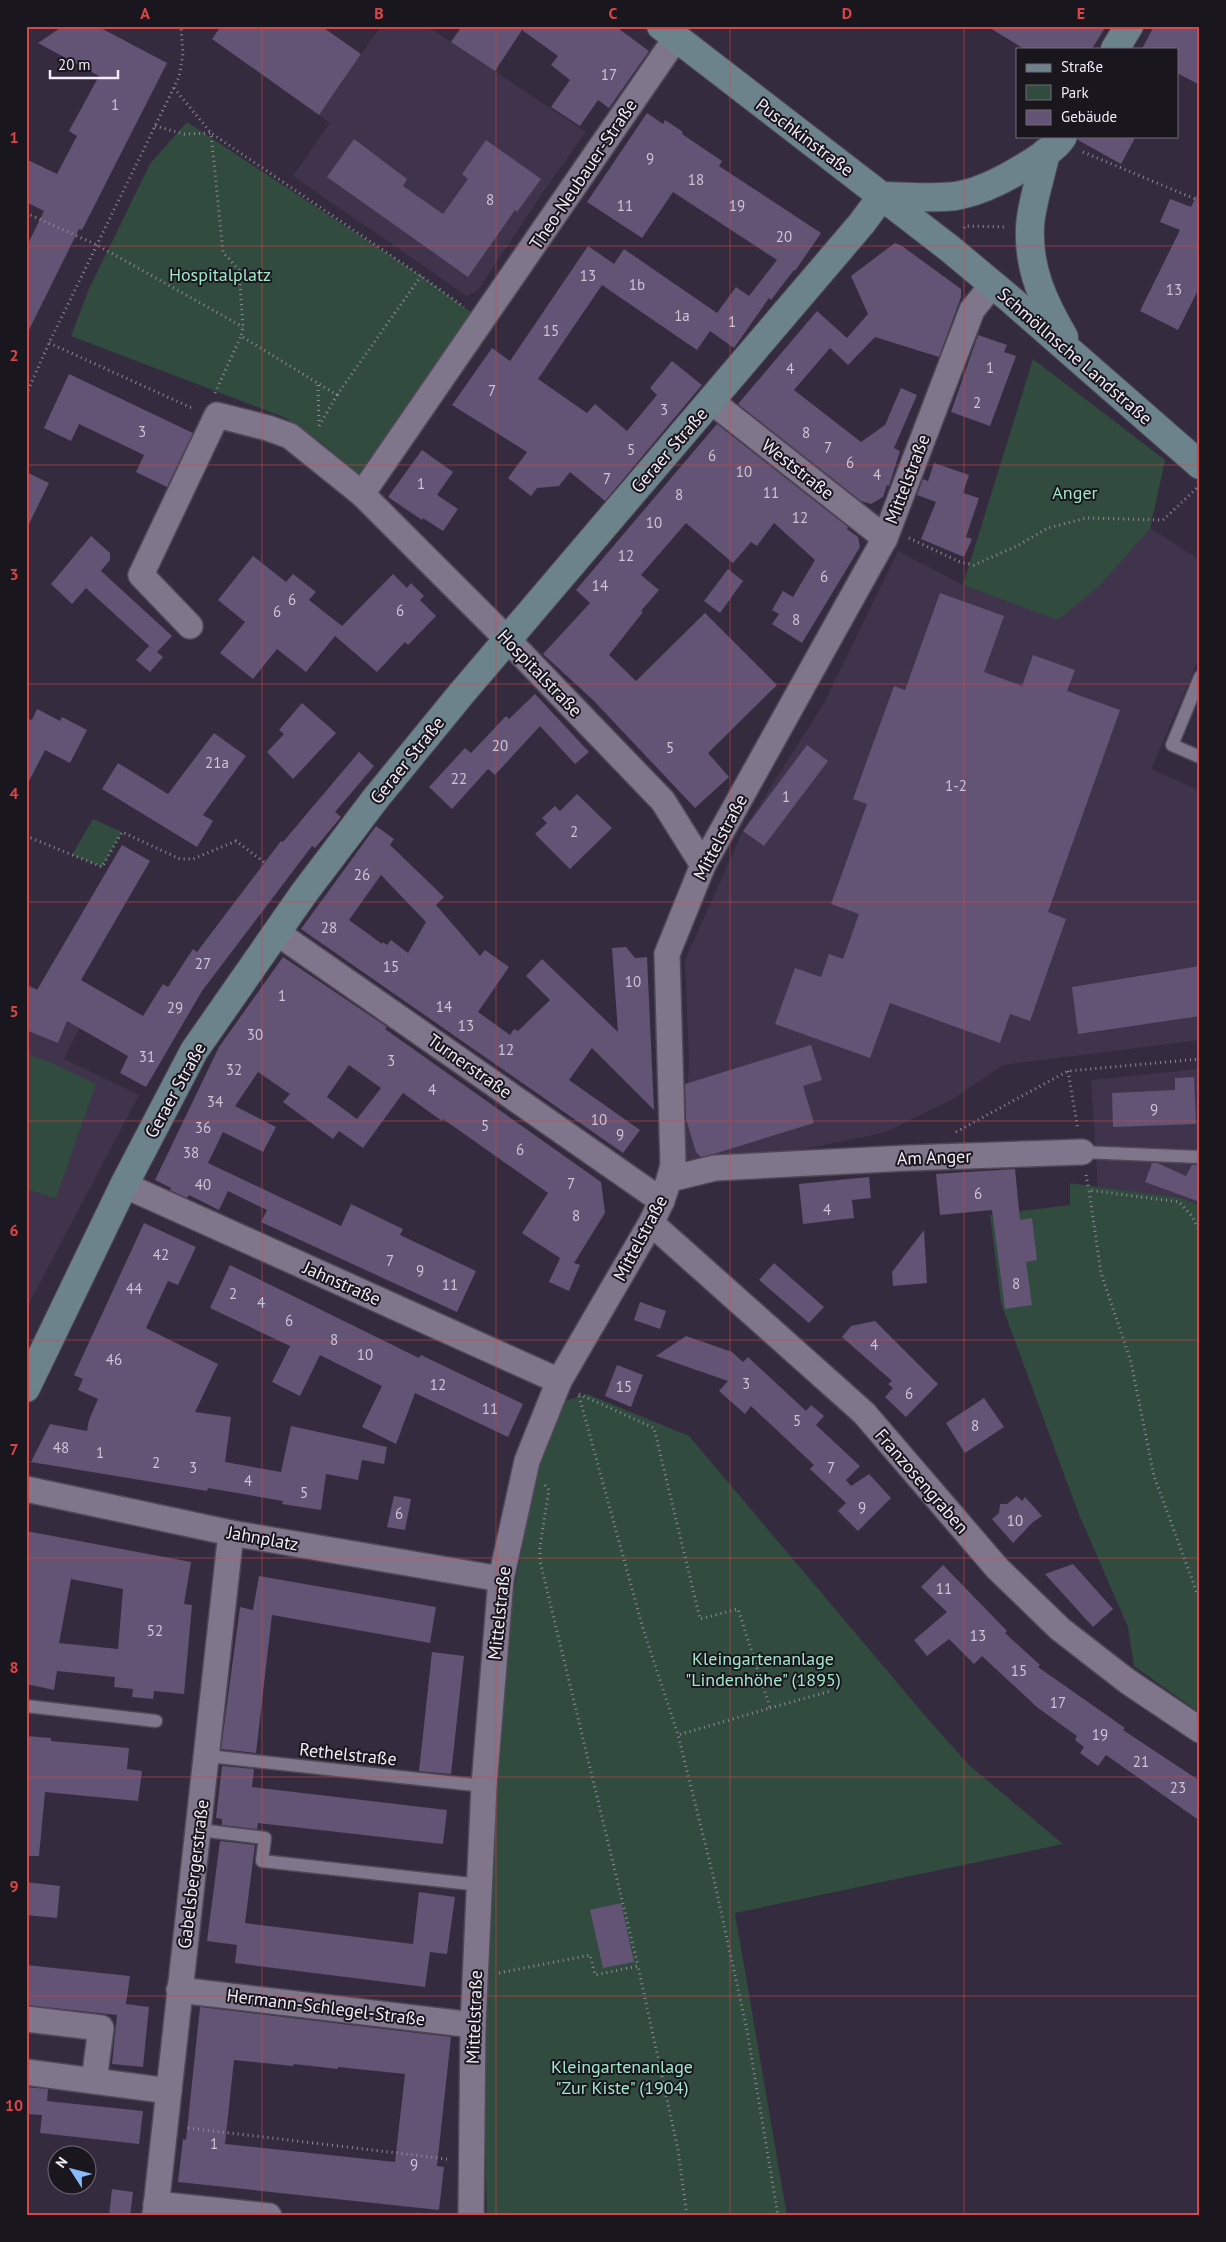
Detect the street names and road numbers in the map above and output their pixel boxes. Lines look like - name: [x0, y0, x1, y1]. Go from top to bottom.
- street label: Puschkinstraße: [752, 93, 858, 181]
- street label: Theo-Neubauer-Straße: [524, 94, 642, 254]
- street label: Schmöllnsche Landstraße: [993, 283, 1157, 429]
- street label: Geraer Straße: [626, 403, 712, 497]
- street label: Mittelstraße: [879, 431, 935, 527]
- street label: Weststraße: [757, 434, 839, 504]
- street label: Hospitalstraße: [493, 624, 587, 722]
- street label: Geraer Straße: [365, 712, 449, 808]
- street label: Mittelstraße: [688, 790, 752, 884]
- street label: Turnerstraße: [423, 1029, 517, 1103]
- street label: Geraer Straße: [139, 1038, 211, 1142]
- street label: Am Anger: [896, 1144, 972, 1170]
- street label: Mittelstraße: [608, 1191, 672, 1285]
- street label: Jahnstraße: [299, 1255, 384, 1310]
- street label: Franzosengraben: [870, 1424, 974, 1538]
- street label: Jahnplatz: [225, 1520, 300, 1556]
- street label: Mittelstraße: [483, 1565, 515, 1661]
- street label: Rethelstraße: [298, 1737, 398, 1771]
- street label: Gabelsbergerstraße: [172, 1798, 214, 1950]
- street label: Mittelstraße: [461, 1970, 487, 2064]
- street label: Hermann-Schlegel-Straße: [225, 1983, 427, 2031]

